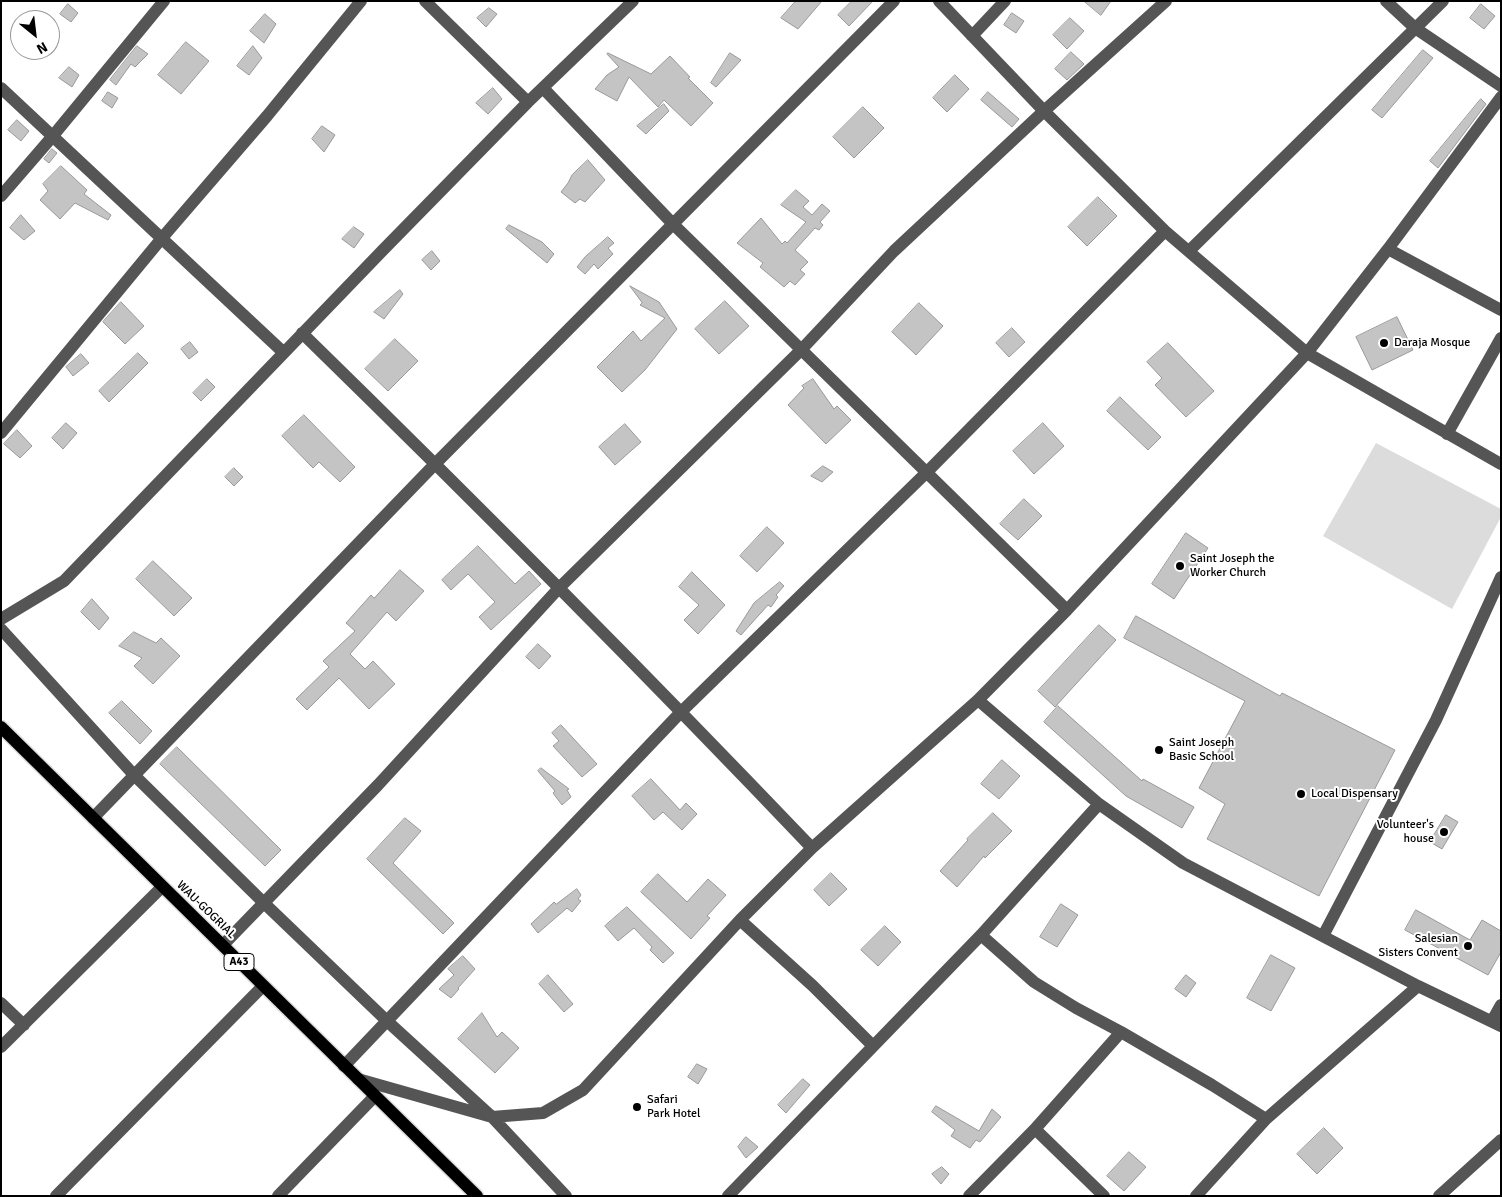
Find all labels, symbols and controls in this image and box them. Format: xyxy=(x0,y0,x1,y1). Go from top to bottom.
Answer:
north arrow xyxy=(10,10,60,60)
text: N xyxy=(34,38,50,57)
place label: Daraja Mosque xyxy=(1394,336,1470,350)
marker: Daraja Mosque xyxy=(1378,337,1390,349)
place label: Saint Joseph the Worker Church xyxy=(1190,552,1275,580)
marker: Saint Joseph the Worker Church xyxy=(1174,560,1186,572)
place label: Saint Joseph Basic School xyxy=(1169,736,1234,764)
marker: Saint Joseph Basic School xyxy=(1153,744,1165,756)
place label: Local Dispensary xyxy=(1311,787,1398,801)
marker: Local Dispensary xyxy=(1295,788,1307,800)
place label: Volunteer's house xyxy=(1377,818,1434,846)
marker: Volunteer's house xyxy=(1438,826,1450,838)
street label: WAU-GOGRIAL xyxy=(173,878,239,942)
place label: Salesian Sisters Convent xyxy=(1379,932,1458,960)
marker: Salesian Sisters Convent xyxy=(1462,940,1474,952)
road number: A43 xyxy=(224,954,254,970)
place label: Safari Park Hotel xyxy=(647,1093,701,1121)
marker: Safari Park Hotel xyxy=(631,1101,643,1113)

